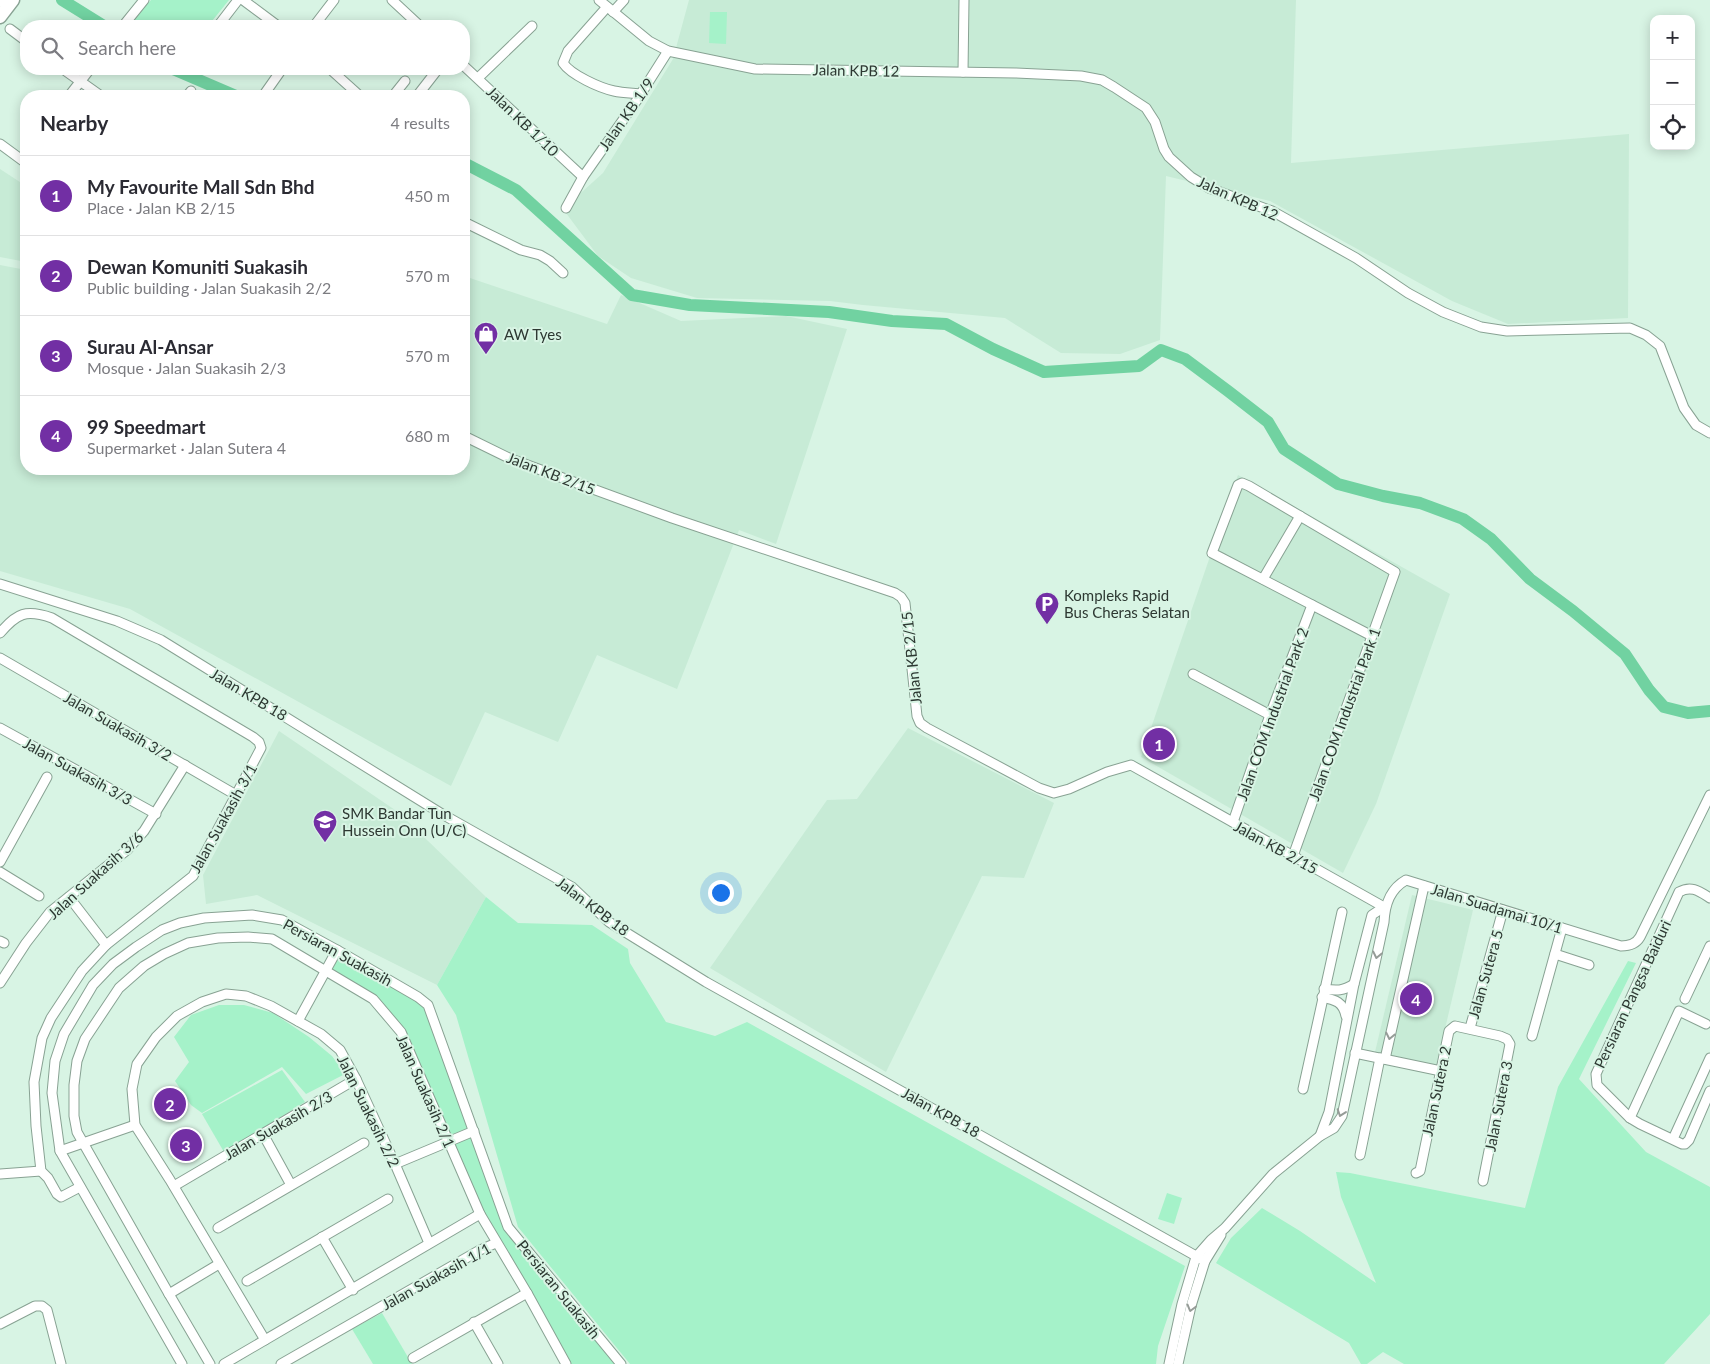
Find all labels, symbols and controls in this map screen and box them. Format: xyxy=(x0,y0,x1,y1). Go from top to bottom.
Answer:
map controls xyxy=(1650,15,1695,150)
button: + xyxy=(1650,15,1695,60)
search box xyxy=(20,20,470,75)
icon: search xyxy=(38,34,66,62)
text: Search here xyxy=(78,36,176,59)
street label: Jalan KPB 12 xyxy=(813,60,899,80)
button: − xyxy=(1650,60,1695,105)
street label: Jalan KB 1/9 xyxy=(594,74,658,154)
street label: Jalan KB 1/10 xyxy=(483,82,563,160)
button: locate xyxy=(1650,105,1695,150)
text: Nearby xyxy=(40,110,108,135)
text: 4 results xyxy=(390,113,450,132)
street label: Jalan KPB 12 xyxy=(1195,172,1281,224)
text: My Favourite Mall Sdn Bhd xyxy=(87,175,315,198)
text: 1 xyxy=(51,186,61,205)
text: 450 m xyxy=(405,186,450,205)
text: Place · Jalan KB 2/15 xyxy=(87,198,235,217)
text: Dewan Komuniti Suakasih xyxy=(87,255,308,278)
text: 2 xyxy=(51,266,61,285)
text: 570 m xyxy=(405,266,450,285)
text: Public building · Jalan Suakasih 2/2 xyxy=(87,278,331,297)
shop icon: AW Tyes xyxy=(473,321,499,355)
place label: AW Tyes xyxy=(504,325,562,343)
text: Surau Al-Ansar xyxy=(87,335,213,358)
text: 3 xyxy=(51,346,61,365)
text: 570 m xyxy=(405,346,450,365)
text: Mosque · Jalan Suakasih 2/3 xyxy=(87,358,286,377)
text: 99 Speedmart xyxy=(87,415,205,438)
text: 4 xyxy=(51,426,61,445)
text: 680 m xyxy=(405,426,450,445)
text: Supermarket · Jalan Sutera 4 xyxy=(87,438,286,457)
street label: Jalan KB 2/15 xyxy=(504,448,598,498)
place label: Kompleks Rapid Bus Cheras Selatan xyxy=(1064,586,1190,621)
parking icon: Kompleks Rapid Bus Cheras Selatan xyxy=(1034,591,1060,625)
street label: Jalan KB 2/15 xyxy=(897,611,925,705)
street label: Jalan COM Industrial Park 2 xyxy=(1232,625,1312,803)
street label: Jalan COM Industrial Park 1 xyxy=(1304,625,1384,803)
street label: Jalan KPB 18 xyxy=(207,664,291,724)
street label: Jalan Suakasih 3/2 xyxy=(61,688,175,764)
pin: 1 xyxy=(1143,725,1175,763)
street label: Jalan Suakasih 3/3 xyxy=(20,734,136,808)
street label: Jalan Suakasih 3/1 xyxy=(186,760,260,876)
place label: SMK Bandar Tun Hussein Onn (U/C) xyxy=(342,804,466,839)
school or university icon: SMK Bandar Tun Hussein Onn (U/C) xyxy=(312,809,338,843)
street label: Jalan KB 2/15 xyxy=(1231,817,1321,877)
street label: Jalan Suakasih 3/6 xyxy=(44,827,147,923)
street label: Jalan KPB 18 xyxy=(553,873,633,939)
street label: Jalan Suadamai 10/1 xyxy=(1429,879,1565,937)
your location xyxy=(708,880,734,906)
street label: Persiaran Suakasih xyxy=(280,915,396,989)
street label: Persiaran Pangsa Baiduri xyxy=(1590,917,1674,1071)
street label: Jalan Sutera 5 xyxy=(1464,927,1506,1021)
one-way arrow xyxy=(1372,950,1383,959)
pin: 4 xyxy=(1400,980,1432,1018)
one-way arrow xyxy=(1385,1031,1396,1040)
street label: Jalan Suakasih 2/1 xyxy=(393,1032,459,1150)
street label: Jalan Sutera 2 xyxy=(1418,1044,1454,1138)
street label: Jalan Suakasih 2/2 xyxy=(334,1052,404,1170)
street label: Jalan Sutera 3 xyxy=(1480,1059,1516,1153)
street label: Jalan KPB 18 xyxy=(899,1083,983,1141)
pin: 2 xyxy=(154,1085,186,1123)
street label: Jalan Suakasih 2/3 xyxy=(221,1087,335,1163)
one-way arrow xyxy=(1337,1108,1347,1117)
pin: 3 xyxy=(170,1126,202,1164)
street label: Persiaran Suakasih xyxy=(514,1236,604,1342)
street label: Jalan Suakasih 1/1 xyxy=(378,1239,494,1313)
one-way arrow xyxy=(1186,1303,1197,1312)

